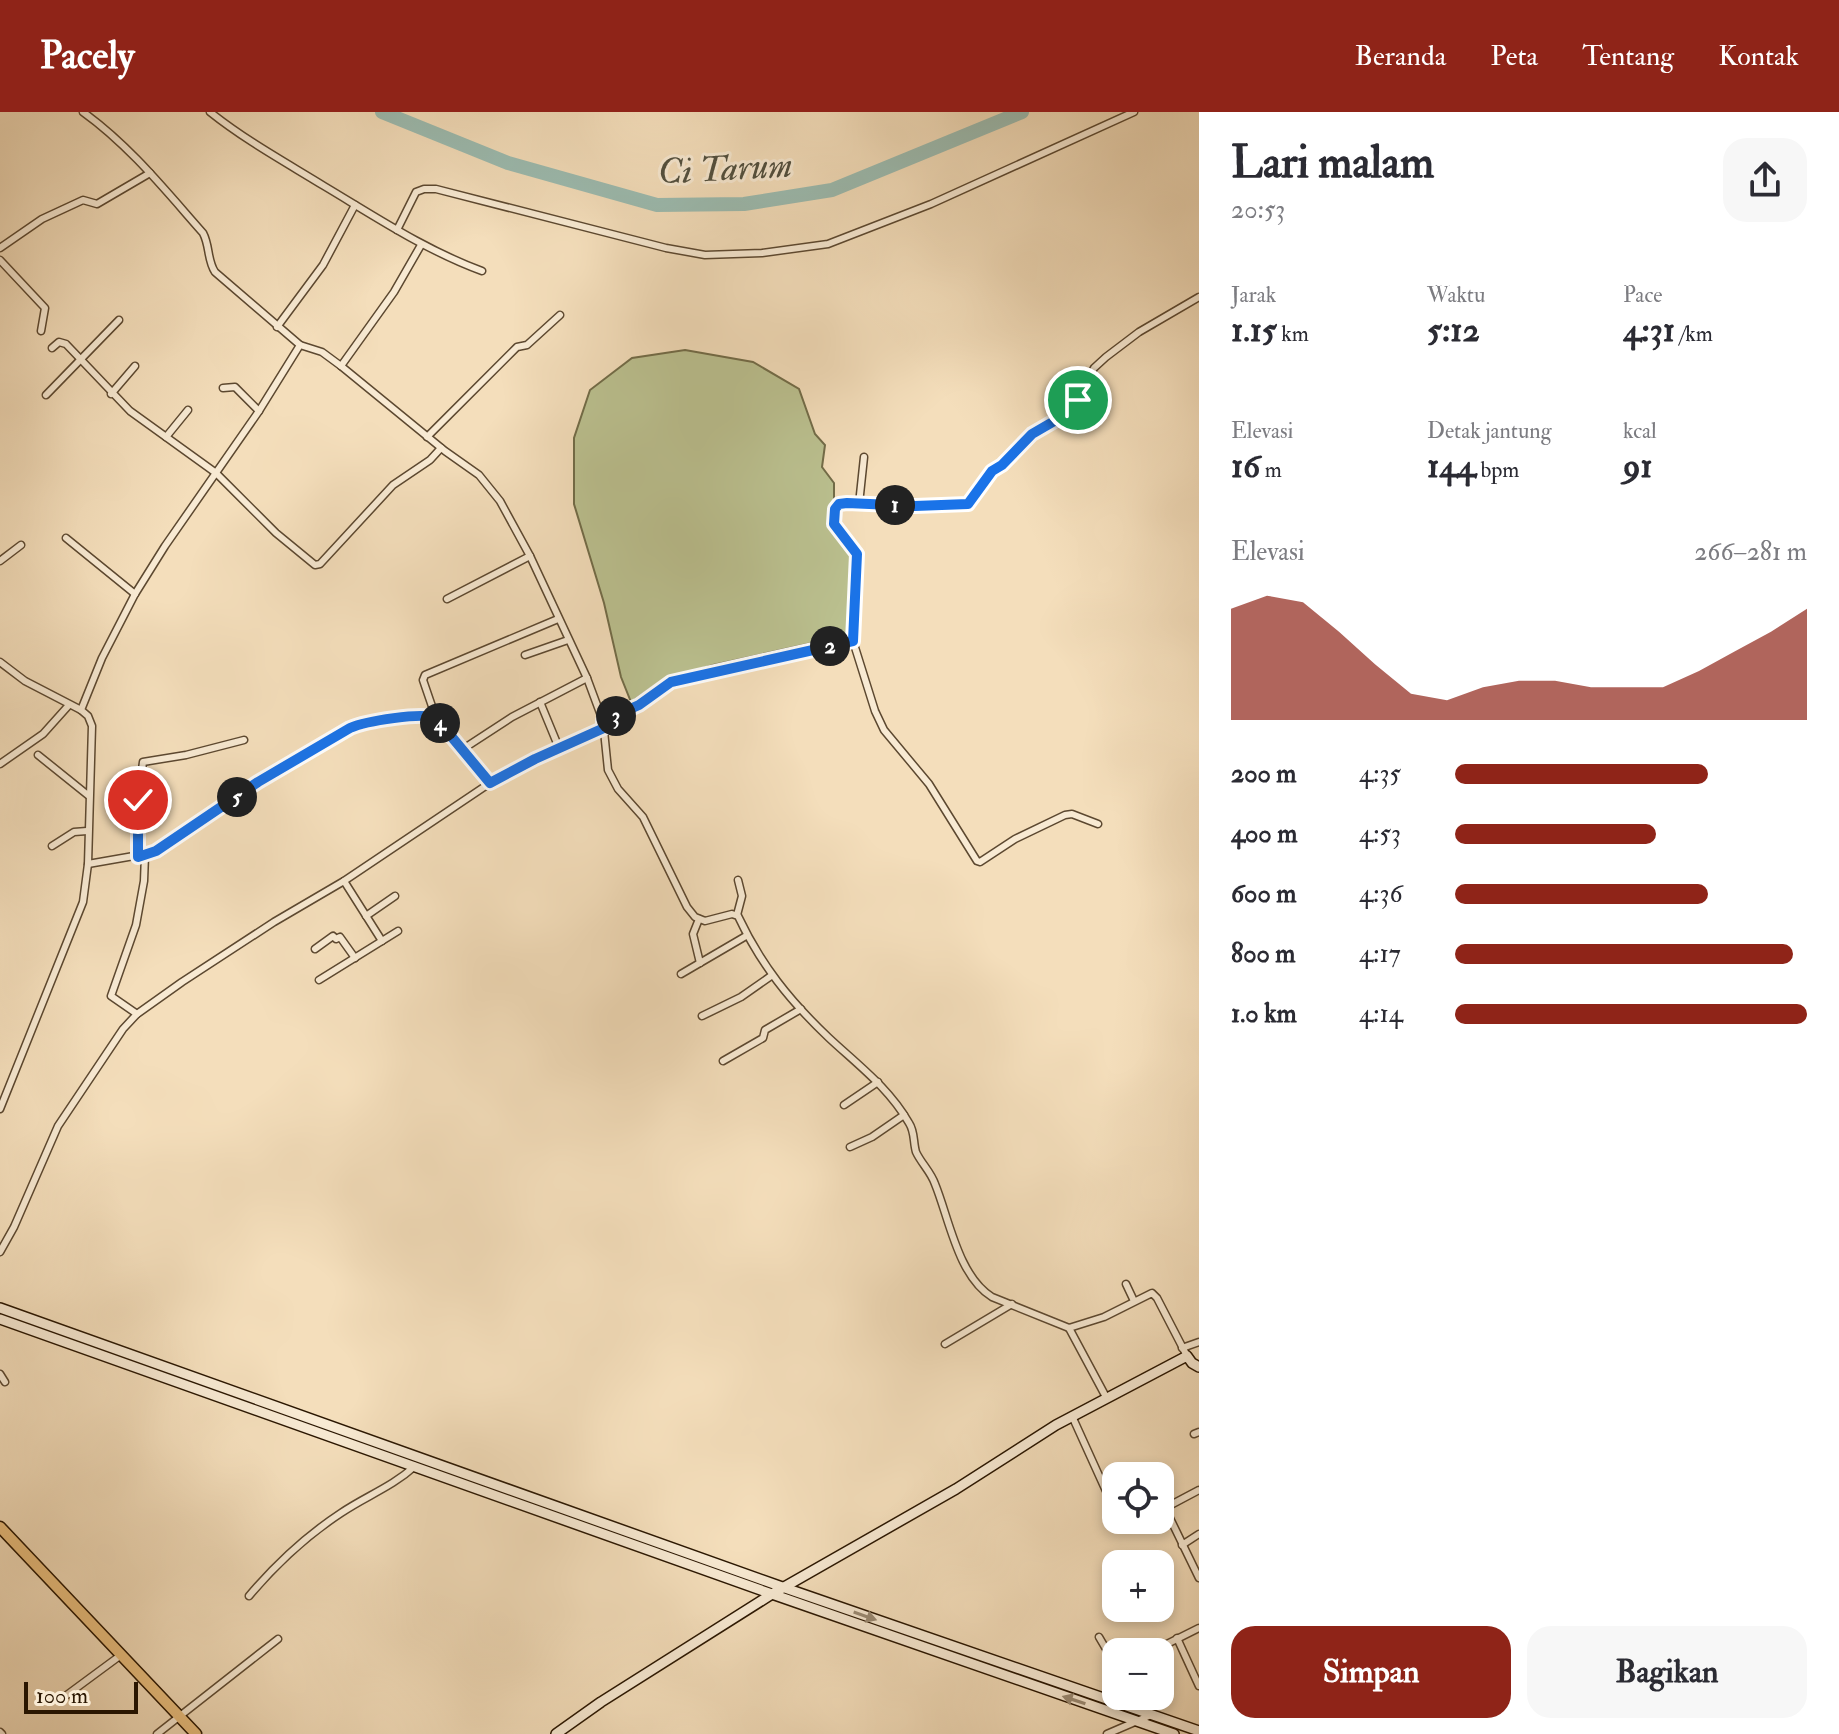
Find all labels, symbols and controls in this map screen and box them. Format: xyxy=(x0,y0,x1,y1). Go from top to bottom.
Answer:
text: Pacely xyxy=(40,32,134,80)
text: Beranda xyxy=(1355,39,1446,74)
text: Peta xyxy=(1490,39,1538,74)
text: Tentang xyxy=(1582,39,1674,74)
text: Kontak xyxy=(1718,39,1799,74)
text: Lari malam xyxy=(1231,136,1434,191)
button: share xyxy=(1723,138,1807,222)
water label: Ci Tarum xyxy=(657,143,793,194)
text: 20:53 xyxy=(1231,194,1285,226)
text: Jarak xyxy=(1231,281,1276,309)
text: Waktu xyxy=(1427,281,1485,309)
text: Pace xyxy=(1623,281,1662,309)
text: 1.15 xyxy=(1231,309,1277,352)
text: 5:12 xyxy=(1427,309,1480,352)
text: 4:31 xyxy=(1623,309,1675,352)
text: km xyxy=(1277,320,1309,348)
text: /km xyxy=(1675,320,1713,348)
pin xyxy=(1044,366,1112,434)
icon: arrive xyxy=(1056,378,1100,422)
text: Elevasi xyxy=(1231,417,1293,445)
text: Detak jantung xyxy=(1427,417,1552,445)
text: kcal xyxy=(1623,417,1657,445)
text: 16 xyxy=(1231,445,1260,488)
text: 144 xyxy=(1427,445,1476,488)
text: 91 xyxy=(1623,445,1652,488)
text: m xyxy=(1260,456,1282,484)
text: bpm xyxy=(1476,456,1519,484)
pin: 1 xyxy=(875,485,915,525)
text: 1 xyxy=(891,491,899,519)
text: Elevasi xyxy=(1231,536,1305,568)
text: 266–281 m xyxy=(1694,536,1807,568)
pin: 2 xyxy=(810,626,850,666)
text: 2 xyxy=(824,632,836,660)
pin: 3 xyxy=(596,696,636,736)
text: 3 xyxy=(612,702,620,730)
pin: 4 xyxy=(420,703,460,743)
text: 4 xyxy=(434,709,446,737)
text: 200 m xyxy=(1231,758,1296,790)
text: 4:35 xyxy=(1359,758,1401,790)
pin xyxy=(104,766,172,834)
pin: 5 xyxy=(217,777,257,817)
icon: check xyxy=(116,778,160,822)
text: 5 xyxy=(232,783,242,811)
text: 400 m xyxy=(1231,818,1297,850)
text: 4:53 xyxy=(1359,818,1401,850)
text: 600 m xyxy=(1231,878,1296,910)
text: 4:36 xyxy=(1359,878,1403,910)
text: 800 m xyxy=(1231,938,1296,970)
text: 4:17 xyxy=(1359,938,1401,970)
text: 1.0 km xyxy=(1231,998,1297,1030)
text: 4:14 xyxy=(1359,998,1403,1030)
map controls xyxy=(1102,1462,1174,1710)
button: locate xyxy=(1102,1462,1174,1534)
button: + xyxy=(1102,1550,1174,1622)
one-way arrow xyxy=(853,1610,877,1622)
button: Simpan xyxy=(1231,1626,1511,1718)
button: Bagikan xyxy=(1527,1626,1807,1718)
button: − xyxy=(1102,1638,1174,1710)
scale bar xyxy=(24,1678,138,1714)
text: 100 m xyxy=(36,1682,88,1710)
one-way arrow xyxy=(1062,1693,1086,1705)

